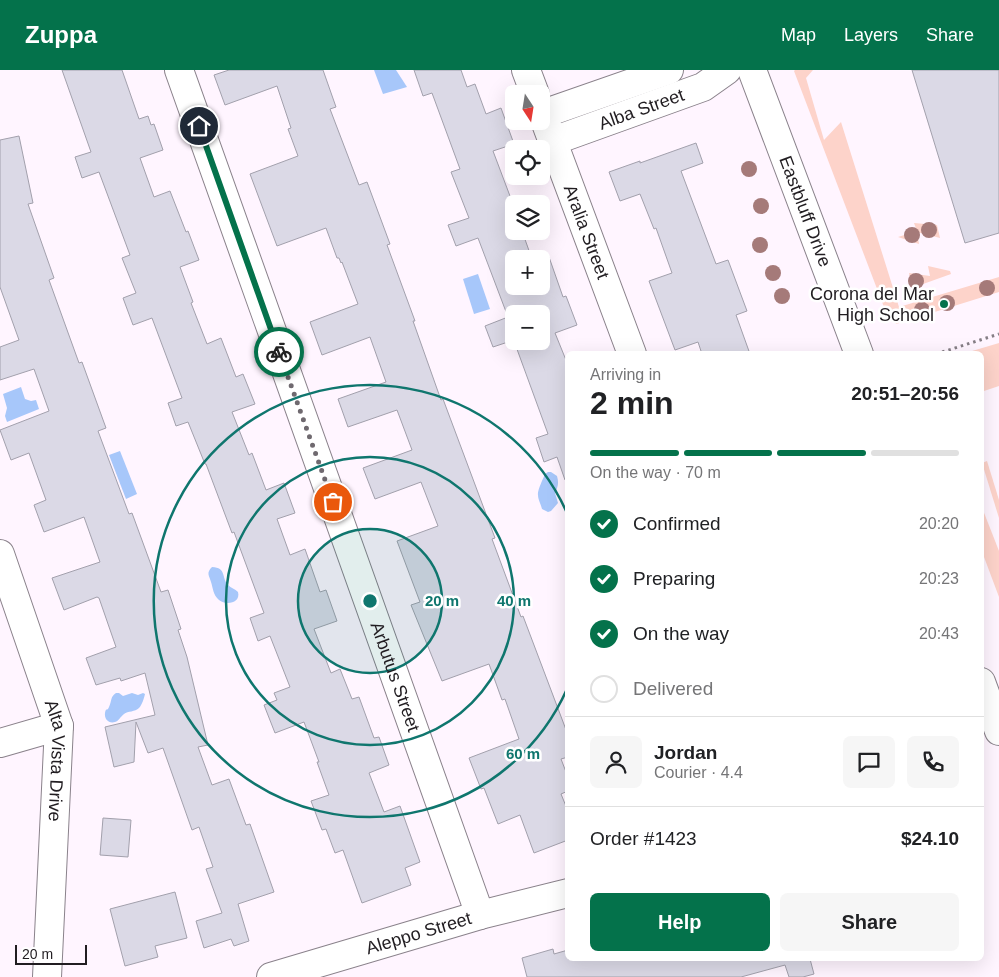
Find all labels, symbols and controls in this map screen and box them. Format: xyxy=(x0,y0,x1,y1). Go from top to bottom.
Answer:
text: Zuppa xyxy=(25,21,97,48)
text: Map xyxy=(781,25,816,45)
text: Layers xyxy=(844,25,898,45)
text: Share xyxy=(926,25,974,45)
north arrow xyxy=(505,85,550,130)
map controls xyxy=(505,85,550,350)
street label: Alba Street xyxy=(596,85,687,134)
pin xyxy=(178,105,220,147)
icon: home xyxy=(185,112,213,140)
button: locate xyxy=(505,140,550,185)
street label: Eastbluff Drive xyxy=(775,153,835,269)
street label: Aralia Street xyxy=(560,182,613,282)
button: layers xyxy=(505,195,550,240)
button: + xyxy=(505,250,550,295)
place label: Corona del Mar High School xyxy=(810,284,934,325)
marker: Corona del Mar High School xyxy=(938,298,950,310)
button: − xyxy=(505,305,550,350)
courier xyxy=(254,327,304,377)
icon: bike xyxy=(265,338,293,366)
text: Arriving in xyxy=(590,366,661,383)
text: 20:51–20:56 xyxy=(851,383,959,404)
text: 2 min xyxy=(590,385,674,421)
text: On the way · 70 m xyxy=(590,464,721,481)
pin xyxy=(312,481,354,523)
icon: bag xyxy=(319,488,347,516)
icon: check xyxy=(590,510,618,538)
text: Confirmed xyxy=(633,513,721,534)
text: 20:20 xyxy=(919,515,959,532)
icon: check xyxy=(590,565,618,593)
text: Preparing xyxy=(633,568,715,589)
text: 20:23 xyxy=(919,570,959,587)
centre of rings xyxy=(361,592,379,610)
text: 20 m xyxy=(425,592,459,609)
text: 40 m xyxy=(497,592,531,609)
street label: Arbutus Street xyxy=(366,619,424,734)
icon: check xyxy=(590,620,618,648)
text: On the way xyxy=(633,623,729,644)
text: 20:43 xyxy=(919,625,959,642)
text: Delivered xyxy=(633,678,713,699)
street label: Alta Vista Drive xyxy=(41,697,70,822)
button: person xyxy=(590,736,642,788)
button: chat xyxy=(843,736,895,788)
button: phone xyxy=(907,736,959,788)
text: Jordan xyxy=(654,742,717,763)
text: 60 m xyxy=(506,745,540,762)
text: Courier · 4.4 xyxy=(654,764,743,781)
text: Order #1423 xyxy=(590,828,697,849)
text: $24.10 xyxy=(901,828,959,849)
button: Help xyxy=(590,893,770,951)
button: Share xyxy=(780,893,959,951)
street label: Aleppo Street xyxy=(363,908,474,958)
scale bar xyxy=(15,942,88,965)
text: 20 m xyxy=(22,946,53,962)

